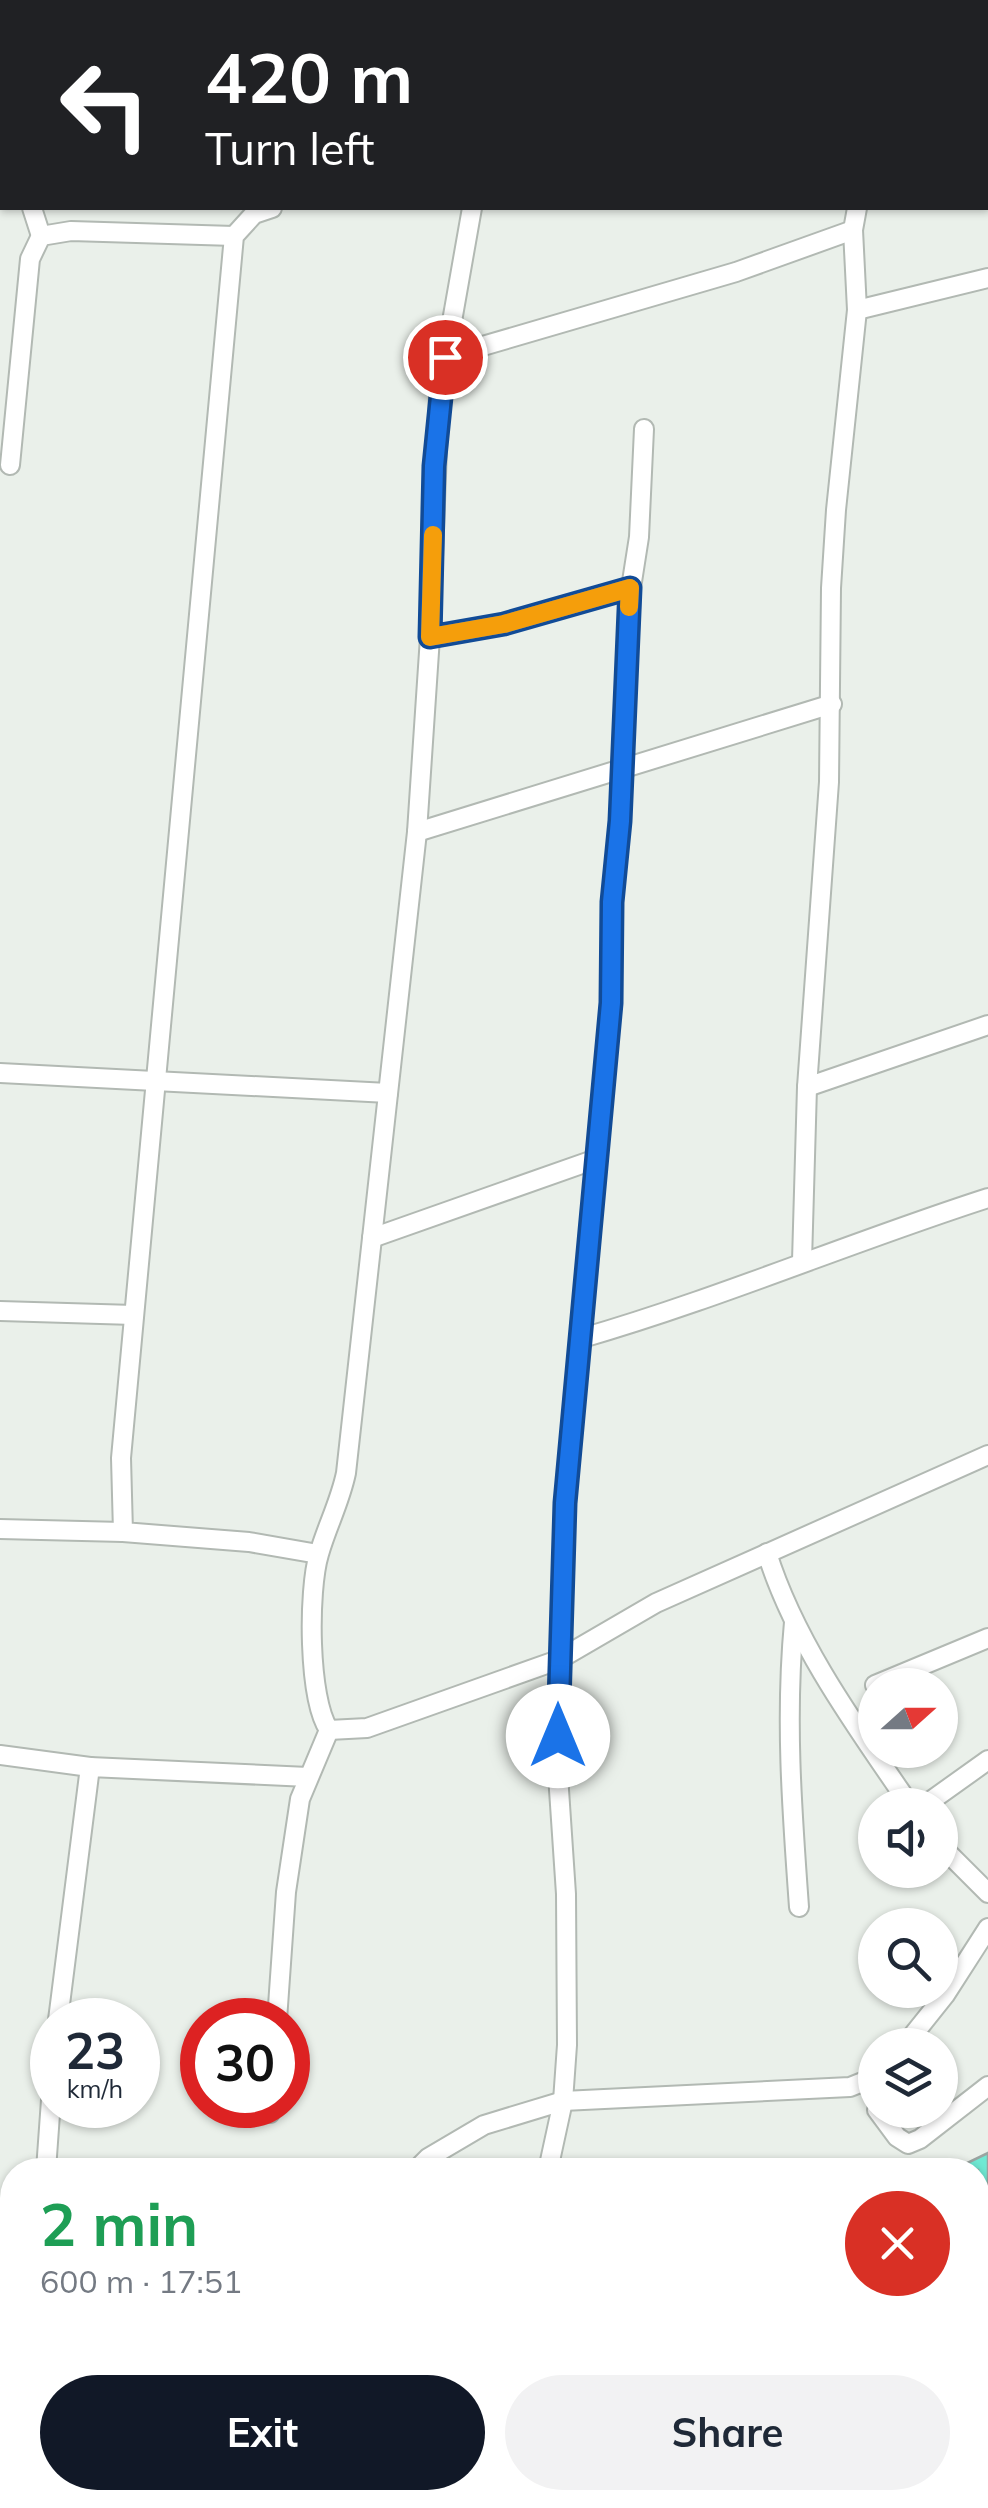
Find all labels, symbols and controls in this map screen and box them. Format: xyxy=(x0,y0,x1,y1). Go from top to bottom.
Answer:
text: 420 m xyxy=(205,33,413,121)
icon: left xyxy=(40,40,170,170)
text: Turn left xyxy=(205,120,374,176)
pin xyxy=(403,315,488,400)
icon: arrive xyxy=(418,330,473,385)
north arrow xyxy=(858,1668,958,1768)
map controls xyxy=(858,1668,958,2128)
position arrow xyxy=(506,1684,610,1788)
button: sound xyxy=(858,1788,958,1888)
button: search xyxy=(858,1908,958,2008)
speed limit sign: 30 xyxy=(180,1998,310,2128)
text: 23 xyxy=(65,2019,125,2082)
button: layers xyxy=(858,2028,958,2128)
text: km/h xyxy=(67,2073,123,2104)
text: 2 min xyxy=(40,2186,198,2261)
button: close xyxy=(845,2191,950,2296)
text: 600 m · 17:51 xyxy=(40,2261,242,2301)
button: Exit xyxy=(40,2375,485,2490)
button: Share xyxy=(505,2375,950,2490)

